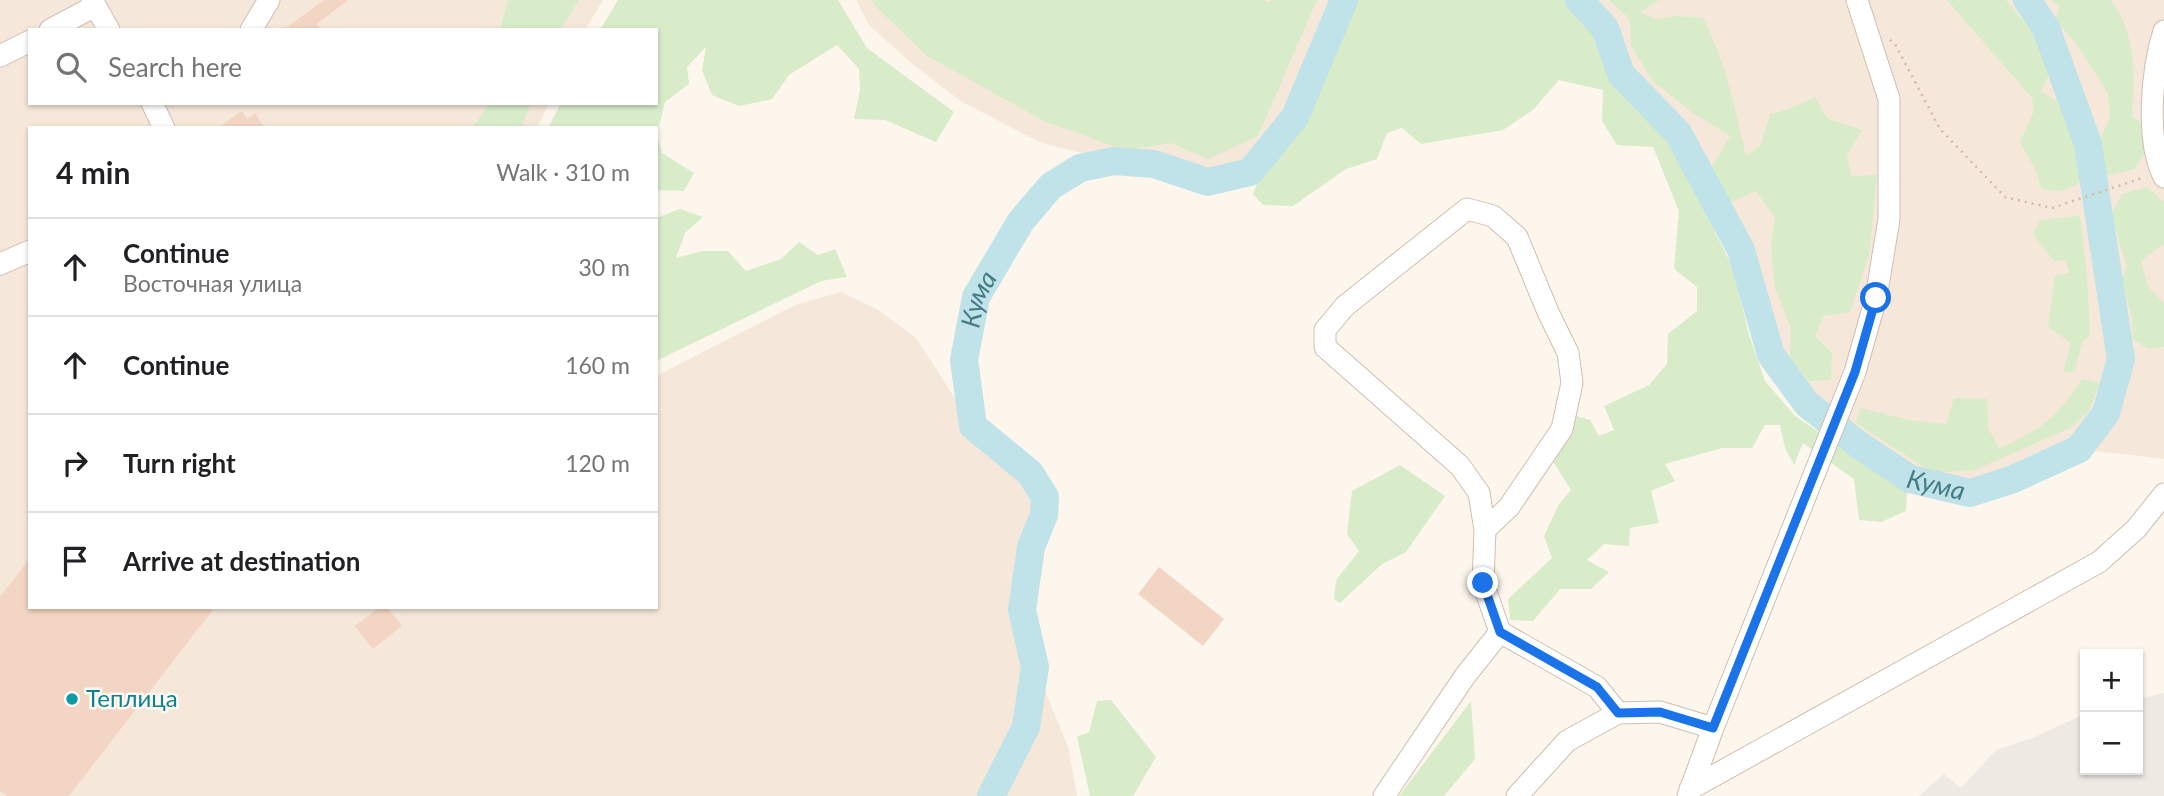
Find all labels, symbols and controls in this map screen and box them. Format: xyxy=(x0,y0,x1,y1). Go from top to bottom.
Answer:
search box xyxy=(28,28,658,105)
icon: search xyxy=(52,48,90,86)
text: Search here xyxy=(108,51,242,83)
text: 4 min xyxy=(56,154,130,190)
text: Walk · 310 m xyxy=(496,158,630,186)
text: Continue xyxy=(123,237,229,269)
icon: ahead xyxy=(56,248,94,286)
text: 30 m xyxy=(579,253,630,281)
water label: Кума xyxy=(954,265,1003,330)
text: Восточная улица xyxy=(123,269,302,297)
route start xyxy=(1860,282,1891,313)
icon: ahead xyxy=(56,346,94,384)
text: Continue xyxy=(123,349,229,381)
text: 160 m xyxy=(565,351,630,379)
icon: right xyxy=(56,444,94,482)
text: Turn right xyxy=(123,447,236,479)
text: 120 m xyxy=(565,449,630,477)
water label: Кума xyxy=(1904,462,1968,506)
icon: arrive xyxy=(56,542,94,580)
text: Arrive at destination xyxy=(123,545,360,577)
route end xyxy=(1467,567,1498,598)
map controls xyxy=(2080,649,2143,775)
button: + xyxy=(2080,649,2143,712)
place label: Теплица xyxy=(86,683,178,712)
marker: Теплица xyxy=(64,691,80,707)
button: − xyxy=(2080,712,2143,775)

